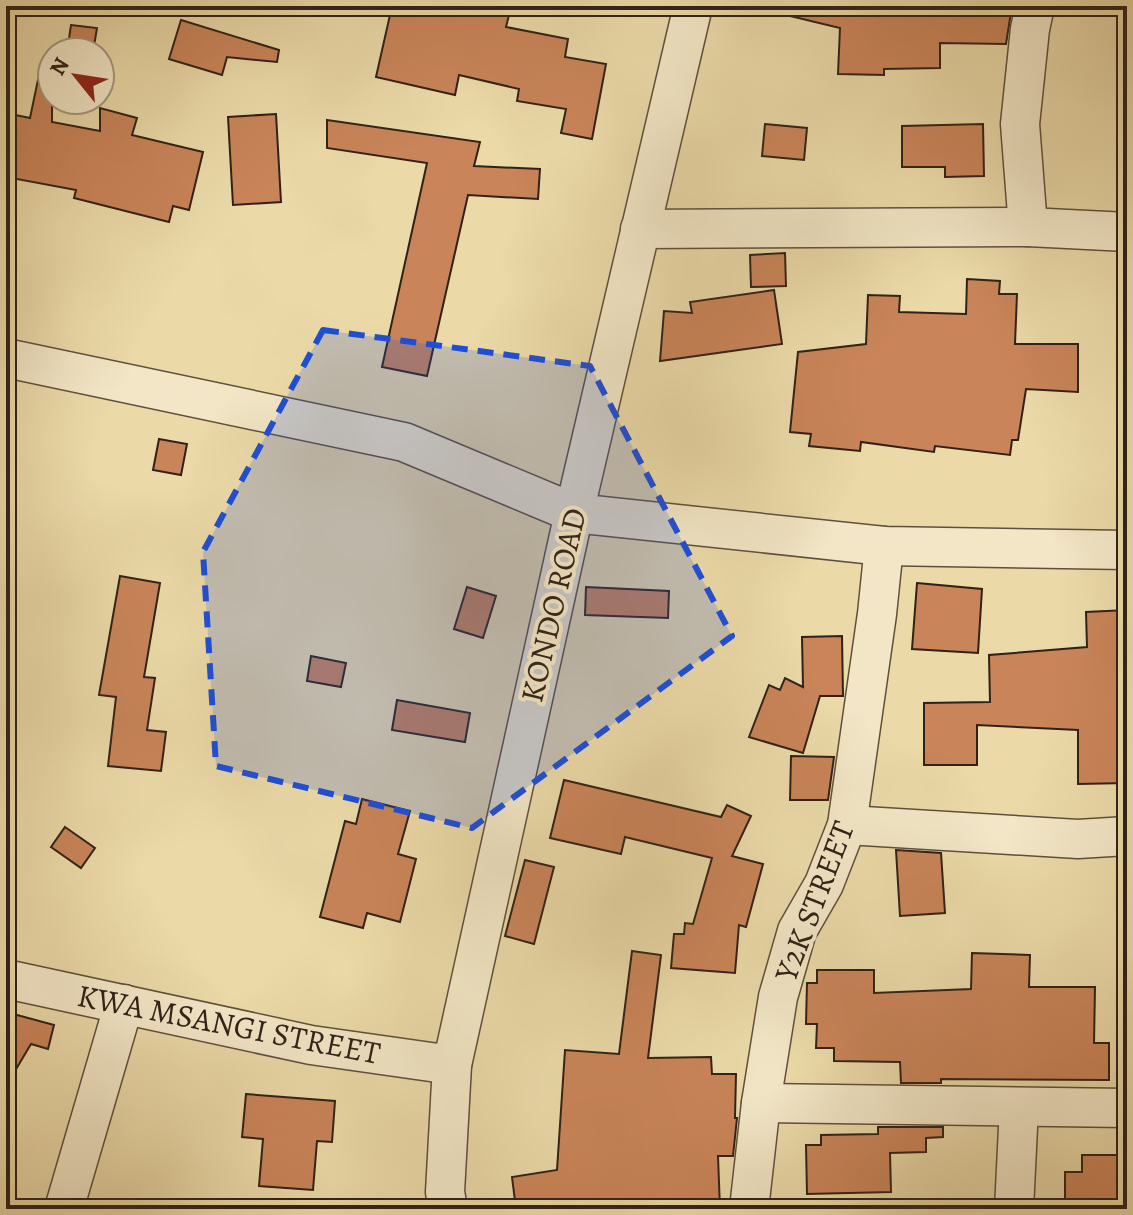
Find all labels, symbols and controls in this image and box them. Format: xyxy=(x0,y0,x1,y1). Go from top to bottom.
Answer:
north arrow xyxy=(36,36,116,116)
text: N xyxy=(43,52,77,81)
street label: KONDO ROAD xyxy=(509,504,597,706)
street label: Y2K STREET xyxy=(763,814,865,988)
street label: KWA MSANGI STREET xyxy=(74,973,385,1075)

